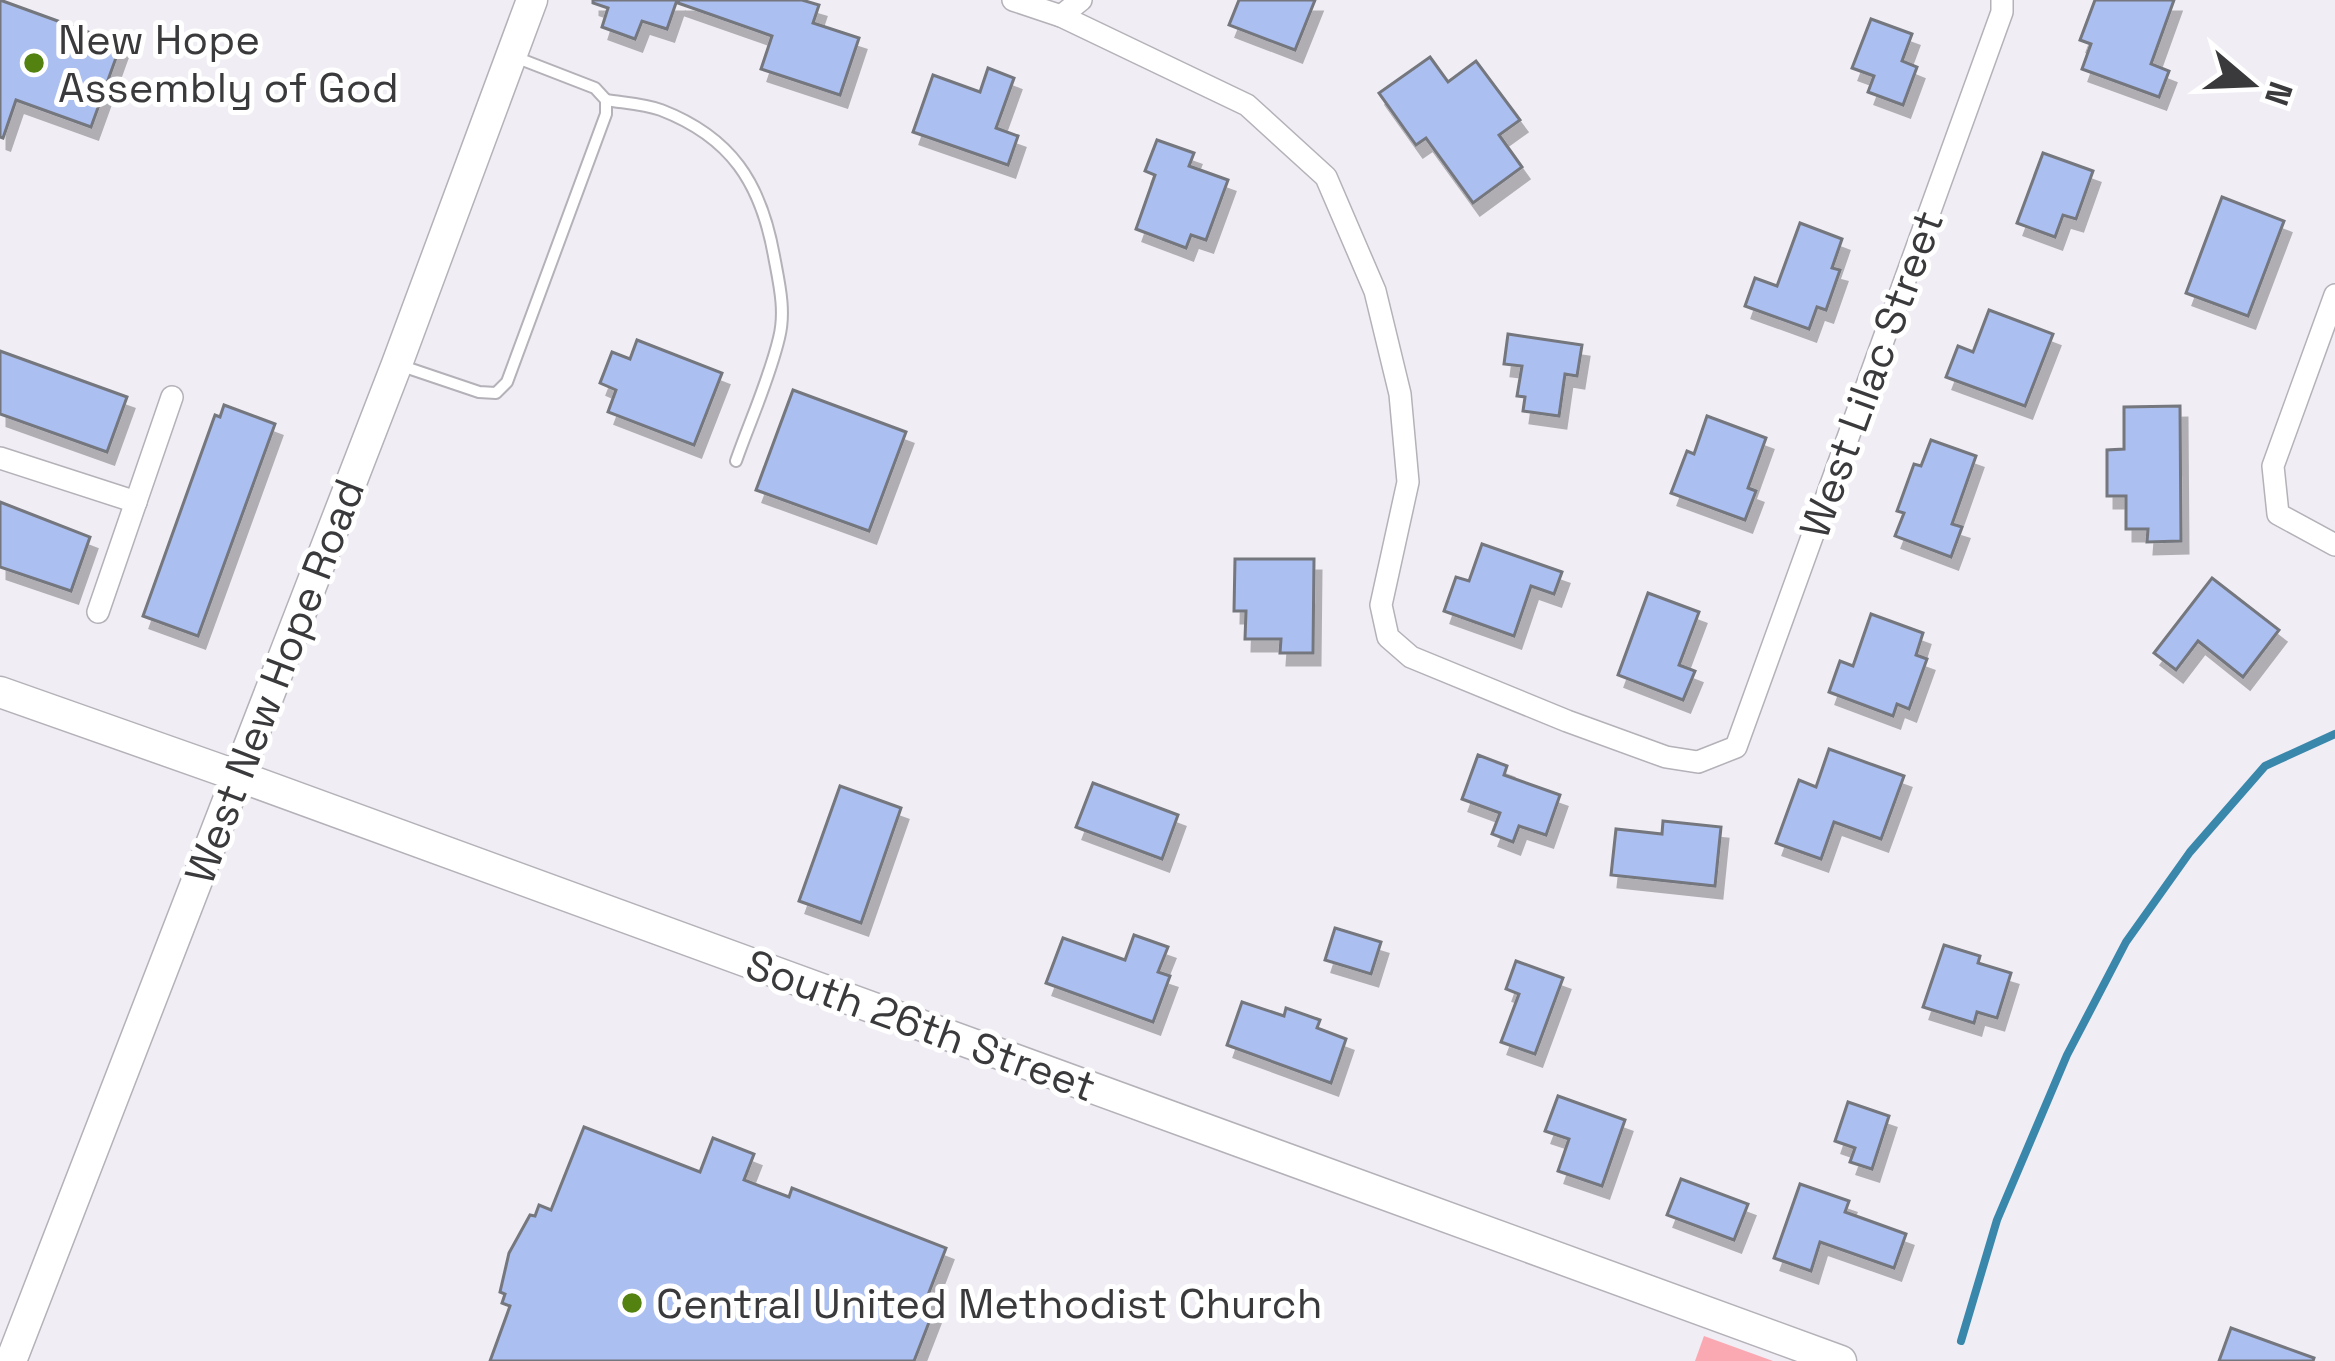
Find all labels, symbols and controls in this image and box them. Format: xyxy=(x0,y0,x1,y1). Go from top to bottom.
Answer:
place label: New Hope Assembly of God xyxy=(58,13,399,114)
north arrow xyxy=(2191,24,2311,144)
marker: New Hope Assembly of God xyxy=(21,50,47,76)
text: N xyxy=(2255,76,2302,111)
street label: West Lilac Street xyxy=(1788,203,1955,545)
street label: West New Hope Road xyxy=(173,471,376,891)
street label: South 26th Street xyxy=(739,938,1103,1113)
place label: Central United Methodist Church xyxy=(656,1277,1322,1330)
marker: Central United Methodist Church xyxy=(619,1290,645,1316)

